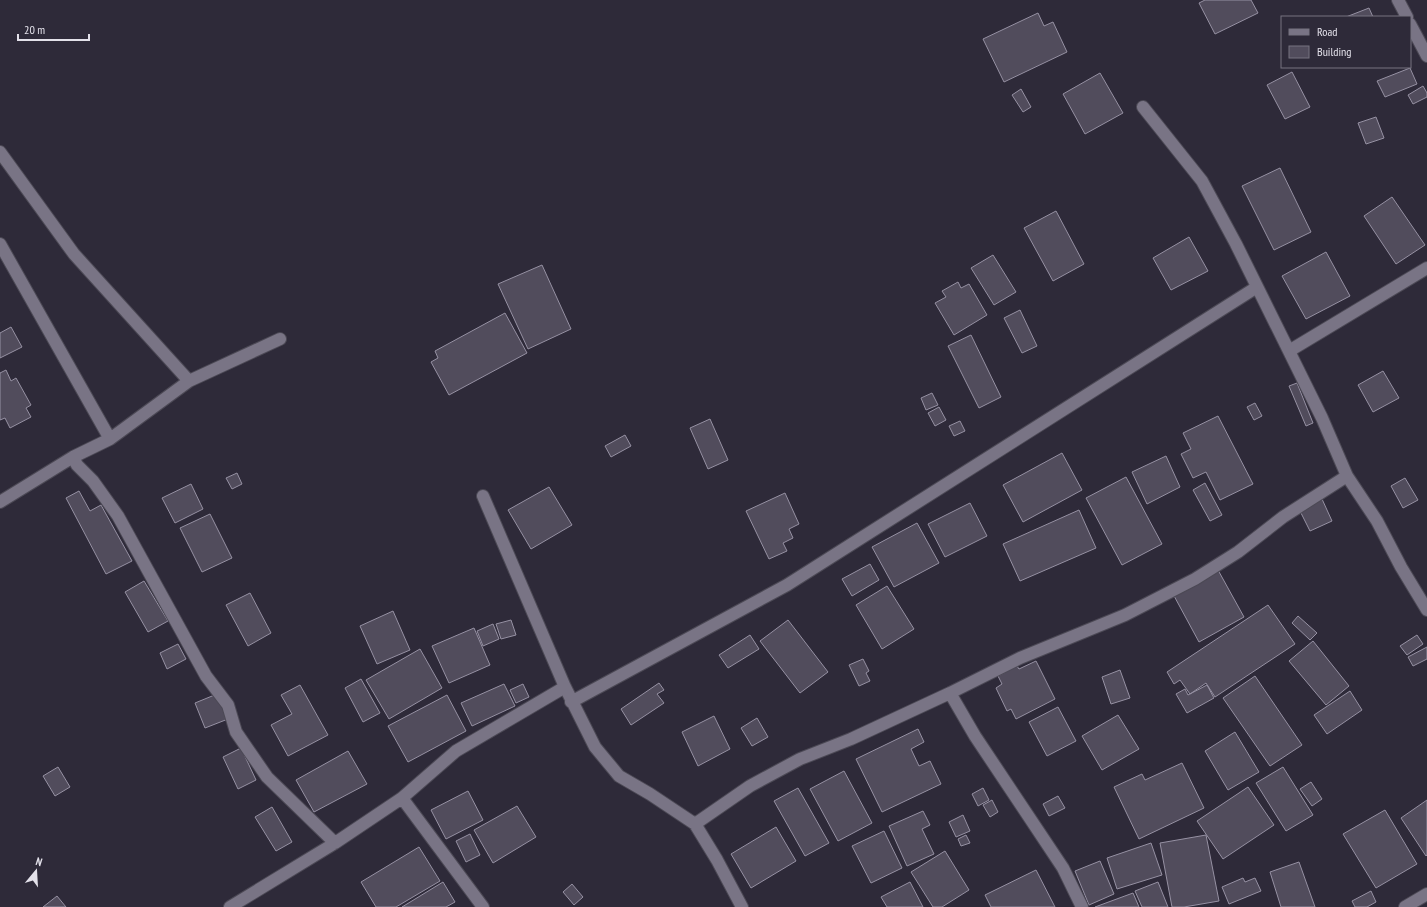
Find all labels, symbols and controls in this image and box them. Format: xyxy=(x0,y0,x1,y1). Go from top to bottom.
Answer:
scale bar xyxy=(18,16,89,42)
legend xyxy=(1281,16,1411,68)
text: 20 m xyxy=(24,22,45,37)
text: Road xyxy=(1317,24,1337,39)
text: Building xyxy=(1317,44,1352,59)
north arrow xyxy=(16,851,56,891)
text: N xyxy=(34,854,44,869)

